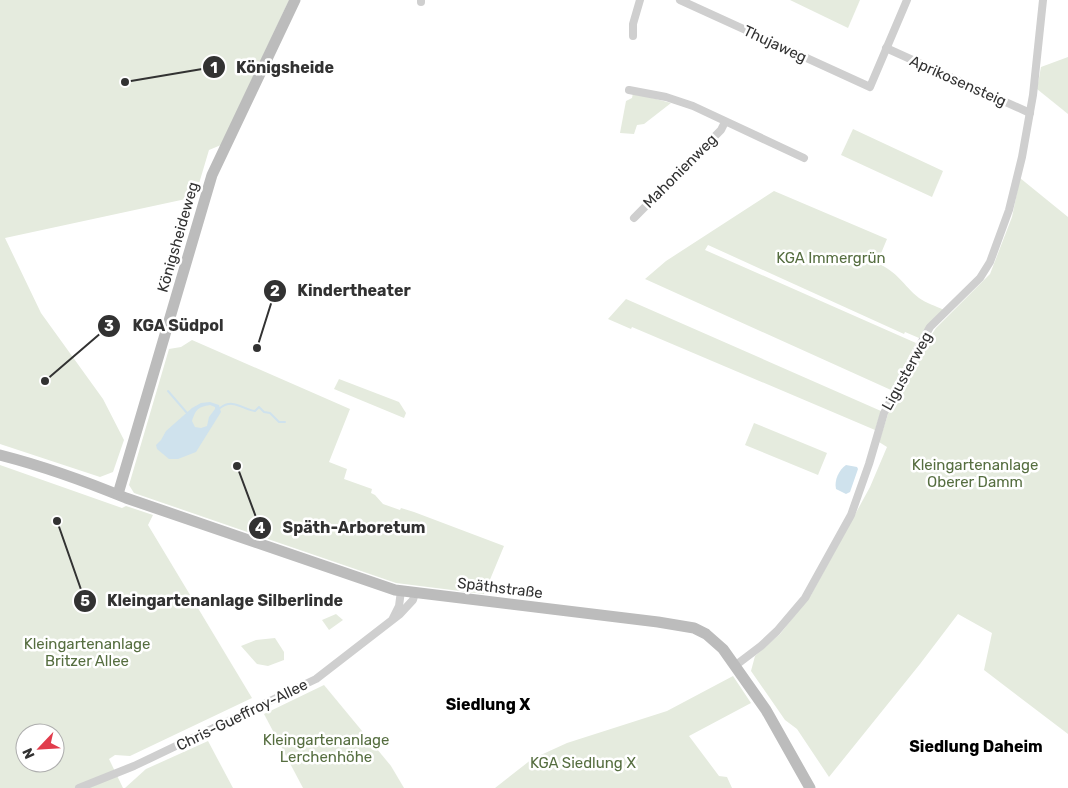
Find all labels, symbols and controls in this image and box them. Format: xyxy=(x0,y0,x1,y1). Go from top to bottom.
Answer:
street label: Thujaweg xyxy=(740,22,810,66)
callout: Königsheide xyxy=(201,52,344,83)
street label: Aprikosensteig xyxy=(907,52,1009,110)
text: Königsheide xyxy=(236,58,334,77)
text: 1 xyxy=(210,59,218,77)
street label: Mahonienweg xyxy=(639,130,721,212)
street label: Königsheideweg xyxy=(154,180,202,294)
park label: KGA Immergrün xyxy=(776,249,886,267)
callout: Kindertheater xyxy=(262,275,421,306)
text: Kindertheater xyxy=(297,281,411,300)
text: 2 xyxy=(270,282,280,300)
callout: KGA Südpol xyxy=(97,310,234,341)
text: KGA Südpol xyxy=(132,316,224,335)
text: 3 xyxy=(104,317,114,335)
street label: Ligusterweg xyxy=(878,329,936,413)
park label: Kleingartenanlage Oberer Damm xyxy=(912,456,1038,491)
callout: Späth-Arboretum xyxy=(247,512,435,543)
text: Späth-Arboretum xyxy=(283,518,425,537)
text: 4 xyxy=(255,519,265,537)
street label: Späthstraße xyxy=(456,574,544,602)
callout: Kleingartenanlage Silberlinde xyxy=(72,585,353,616)
text: Kleingartenanlage Silberlinde xyxy=(107,591,343,610)
text: 5 xyxy=(80,592,90,610)
park label: Kleingartenanlage Britzer Allee xyxy=(24,635,150,670)
street label: Chris-Gueffroy-Allee xyxy=(173,675,311,755)
district label: Siedlung X xyxy=(446,695,530,714)
north arrow xyxy=(15,723,65,773)
park label: Kleingartenanlage Lerchenhöhe xyxy=(263,731,389,766)
district label: Siedlung Daheim xyxy=(909,737,1043,756)
text: N xyxy=(19,745,39,761)
park label: KGA Siedlung X xyxy=(530,754,636,772)

